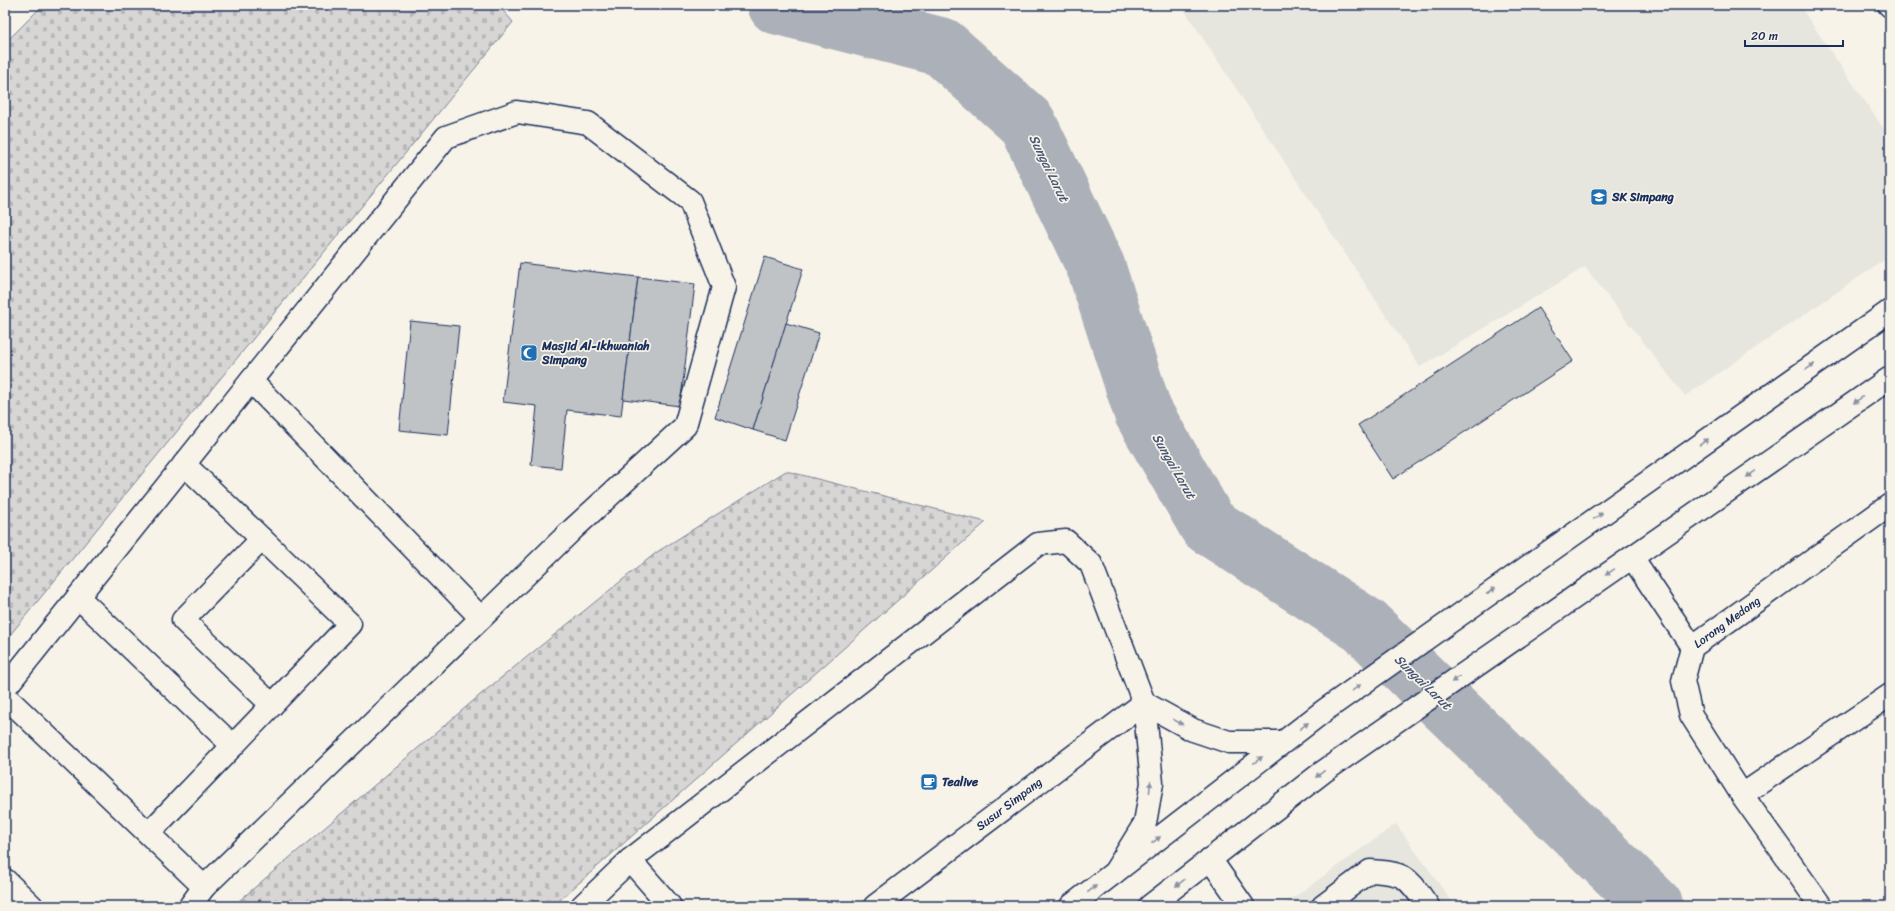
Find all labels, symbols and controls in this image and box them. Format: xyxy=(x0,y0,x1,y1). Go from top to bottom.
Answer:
scale bar xyxy=(1745,22,1843,48)
text: 20 m xyxy=(1751,25,1778,47)
water label: Sungai Larut xyxy=(1023,130,1076,207)
place label: SK Simpang xyxy=(1611,186,1675,208)
school or university icon: SK Simpang xyxy=(1589,187,1609,207)
place label: Masjid Al-Ikhwaniah Simpang xyxy=(541,335,650,371)
mosque icon: Masjid Al-Ikhwaniah Simpang xyxy=(519,343,539,363)
one-way arrow xyxy=(1805,363,1816,371)
one-way arrow xyxy=(1853,396,1863,404)
water label: Sungai Larut xyxy=(1146,429,1203,504)
one-way arrow xyxy=(1699,438,1709,446)
one-way arrow xyxy=(1746,470,1756,478)
one-way arrow xyxy=(1592,512,1603,521)
one-way arrow xyxy=(1605,568,1615,576)
one-way arrow xyxy=(1486,587,1497,595)
street label: Lorong Medang xyxy=(1689,590,1765,654)
water label: Sungai Larut xyxy=(1389,648,1458,716)
one-way arrow xyxy=(1450,676,1461,683)
one-way arrow xyxy=(1351,684,1362,692)
one-way arrow xyxy=(1172,719,1184,726)
one-way arrow xyxy=(1299,722,1309,730)
one-way arrow xyxy=(1253,756,1264,765)
one-way arrow xyxy=(1314,770,1325,779)
place label: Tealive xyxy=(942,771,979,793)
street label: Susur Simpang xyxy=(971,771,1047,837)
cafe icon: Tealive xyxy=(919,772,939,792)
one-way arrow xyxy=(1147,781,1154,793)
one-way arrow xyxy=(1150,836,1161,844)
one-way arrow xyxy=(1175,878,1186,887)
one-way arrow xyxy=(1087,885,1098,894)

